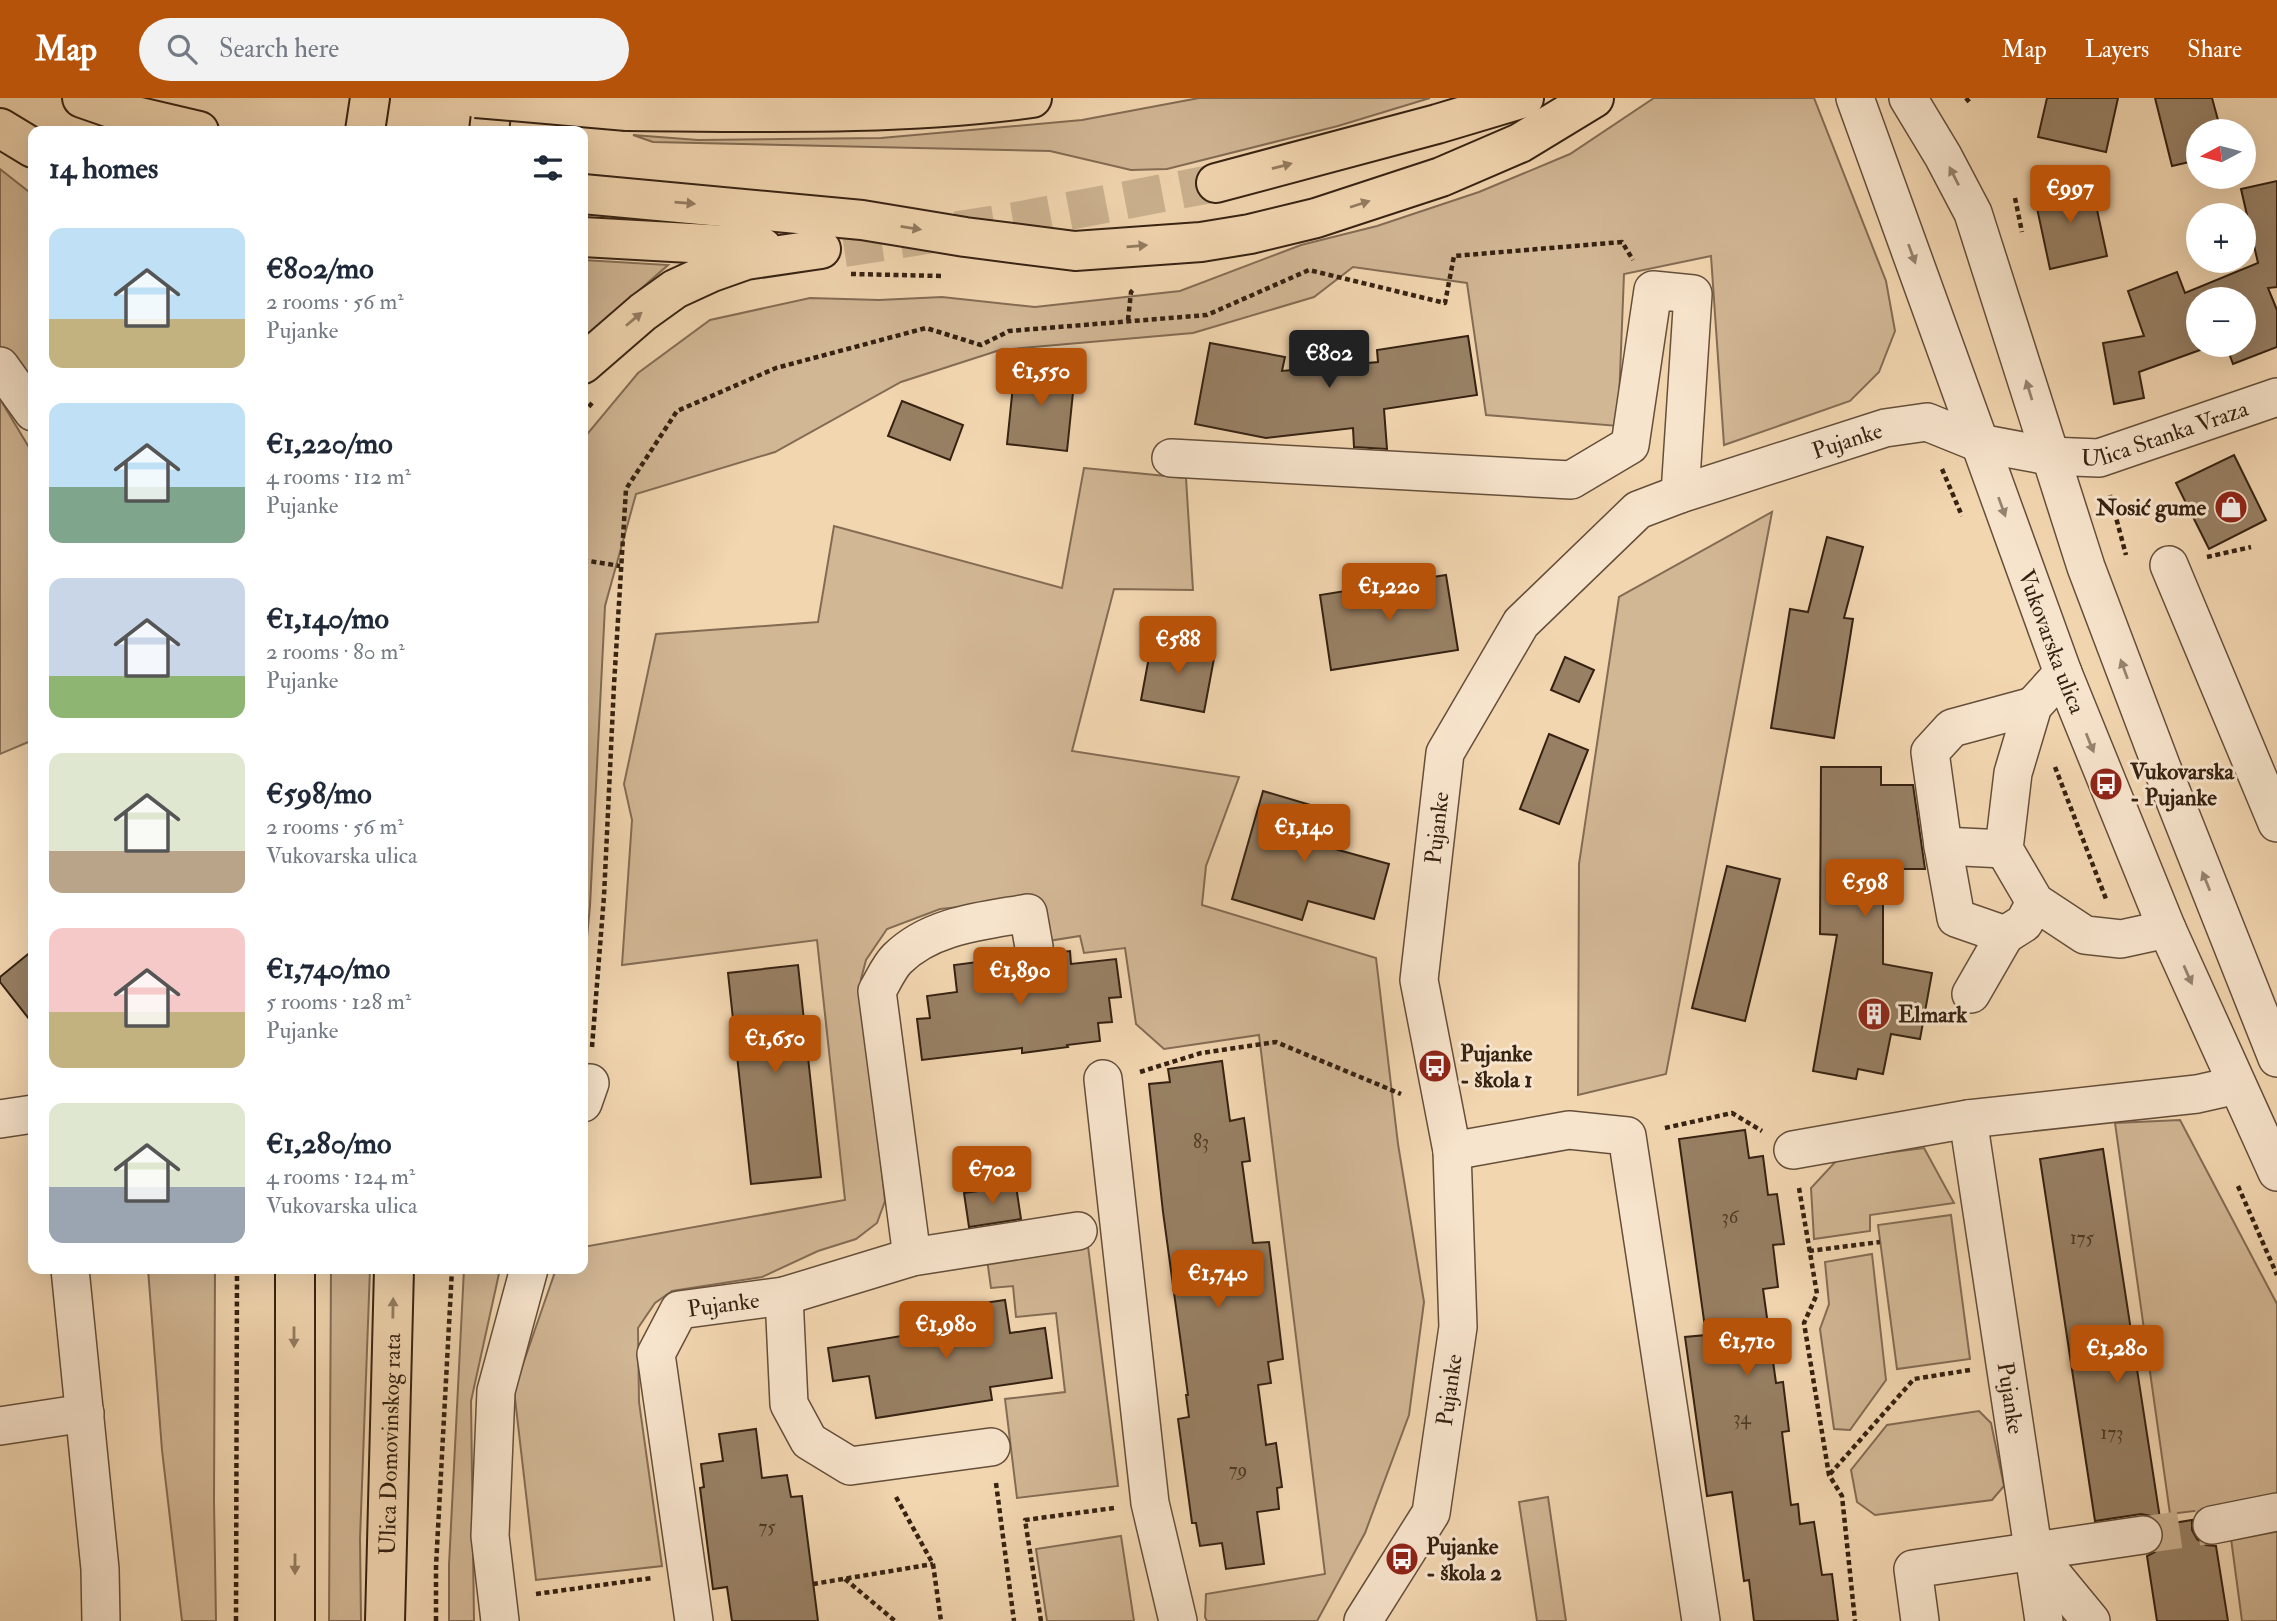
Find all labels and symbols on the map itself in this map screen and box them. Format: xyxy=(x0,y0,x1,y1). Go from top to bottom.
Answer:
north arrow xyxy=(2186,119,2256,189)
one-way arrow xyxy=(1271,160,1293,171)
one-way arrow xyxy=(1948,166,1959,186)
pin: €997 xyxy=(2029,166,2111,225)
one-way arrow xyxy=(675,198,697,209)
one-way arrow xyxy=(1349,198,1370,209)
one-way arrow xyxy=(901,223,923,234)
one-way arrow xyxy=(1126,240,1148,251)
one-way arrow xyxy=(1907,243,1918,264)
one-way arrow xyxy=(625,312,642,327)
pin: €802 xyxy=(1288,330,1370,390)
pin: €1,550 xyxy=(984,348,1098,408)
one-way arrow xyxy=(2023,380,2033,401)
street label: Ulica Stanka Vraza xyxy=(2081,394,2253,473)
street label: Pujanke xyxy=(1808,416,1886,466)
shop icon: Nosić gume xyxy=(2212,488,2250,526)
place label: Nosić gume xyxy=(2095,493,2206,523)
one-way arrow xyxy=(1997,496,2008,517)
pin: €1,220 xyxy=(1332,564,1446,623)
street label: Vukovarska ulica xyxy=(2012,565,2092,718)
pin: €588 xyxy=(1137,616,1219,676)
one-way arrow xyxy=(2119,658,2130,679)
one-way arrow xyxy=(2085,733,2096,754)
place label: Vukovarska - Pujanke xyxy=(2129,757,2236,812)
bus stop icon: Vukovarska - Pujanke xyxy=(2087,765,2125,803)
street label: Pujanke xyxy=(1418,790,1455,865)
pin: €1,140 xyxy=(1247,804,1361,864)
pin: €598 xyxy=(1824,860,1906,919)
one-way arrow xyxy=(2201,870,2212,891)
pin: €1,890 xyxy=(963,948,1077,1007)
one-way arrow xyxy=(2183,965,2194,986)
building icon: Elmark xyxy=(1855,995,1893,1033)
place label: Elmark xyxy=(1898,1000,1968,1029)
pin: €1,650 xyxy=(718,1016,832,1075)
place label: Pujanke - škola 1 xyxy=(1460,1039,1533,1094)
bus stop icon: Pujanke - škola 1 xyxy=(1416,1047,1454,1085)
house number: 83 xyxy=(1193,1130,1209,1154)
pin: €702 xyxy=(951,1146,1033,1206)
house number: 36 xyxy=(1722,1205,1740,1229)
house number: 175 xyxy=(2070,1226,2095,1250)
pin: €1,740 xyxy=(1161,1250,1275,1310)
street label: Pujanke xyxy=(686,1285,761,1324)
one-way arrow xyxy=(388,1297,399,1319)
pin: €1,980 xyxy=(889,1302,1003,1361)
pin: €1,710 xyxy=(1690,1318,1804,1378)
one-way arrow xyxy=(288,1326,300,1348)
pin: €1,280 xyxy=(2060,1326,2174,1385)
street label: Ulica Domovinskog rata xyxy=(373,1332,407,1555)
street label: Pujanke xyxy=(1430,1352,1469,1428)
street label: Pujanke xyxy=(1991,1360,2031,1436)
house number: 34 xyxy=(1733,1406,1751,1430)
house number: 173 xyxy=(2101,1421,2123,1445)
house number: 79 xyxy=(1229,1458,1247,1482)
house number: 75 xyxy=(758,1515,776,1539)
place label: Pujanke - škola 2 xyxy=(1426,1532,1502,1587)
bus stop icon: Pujanke - škola 2 xyxy=(1383,1540,1421,1578)
one-way arrow xyxy=(289,1554,301,1576)

